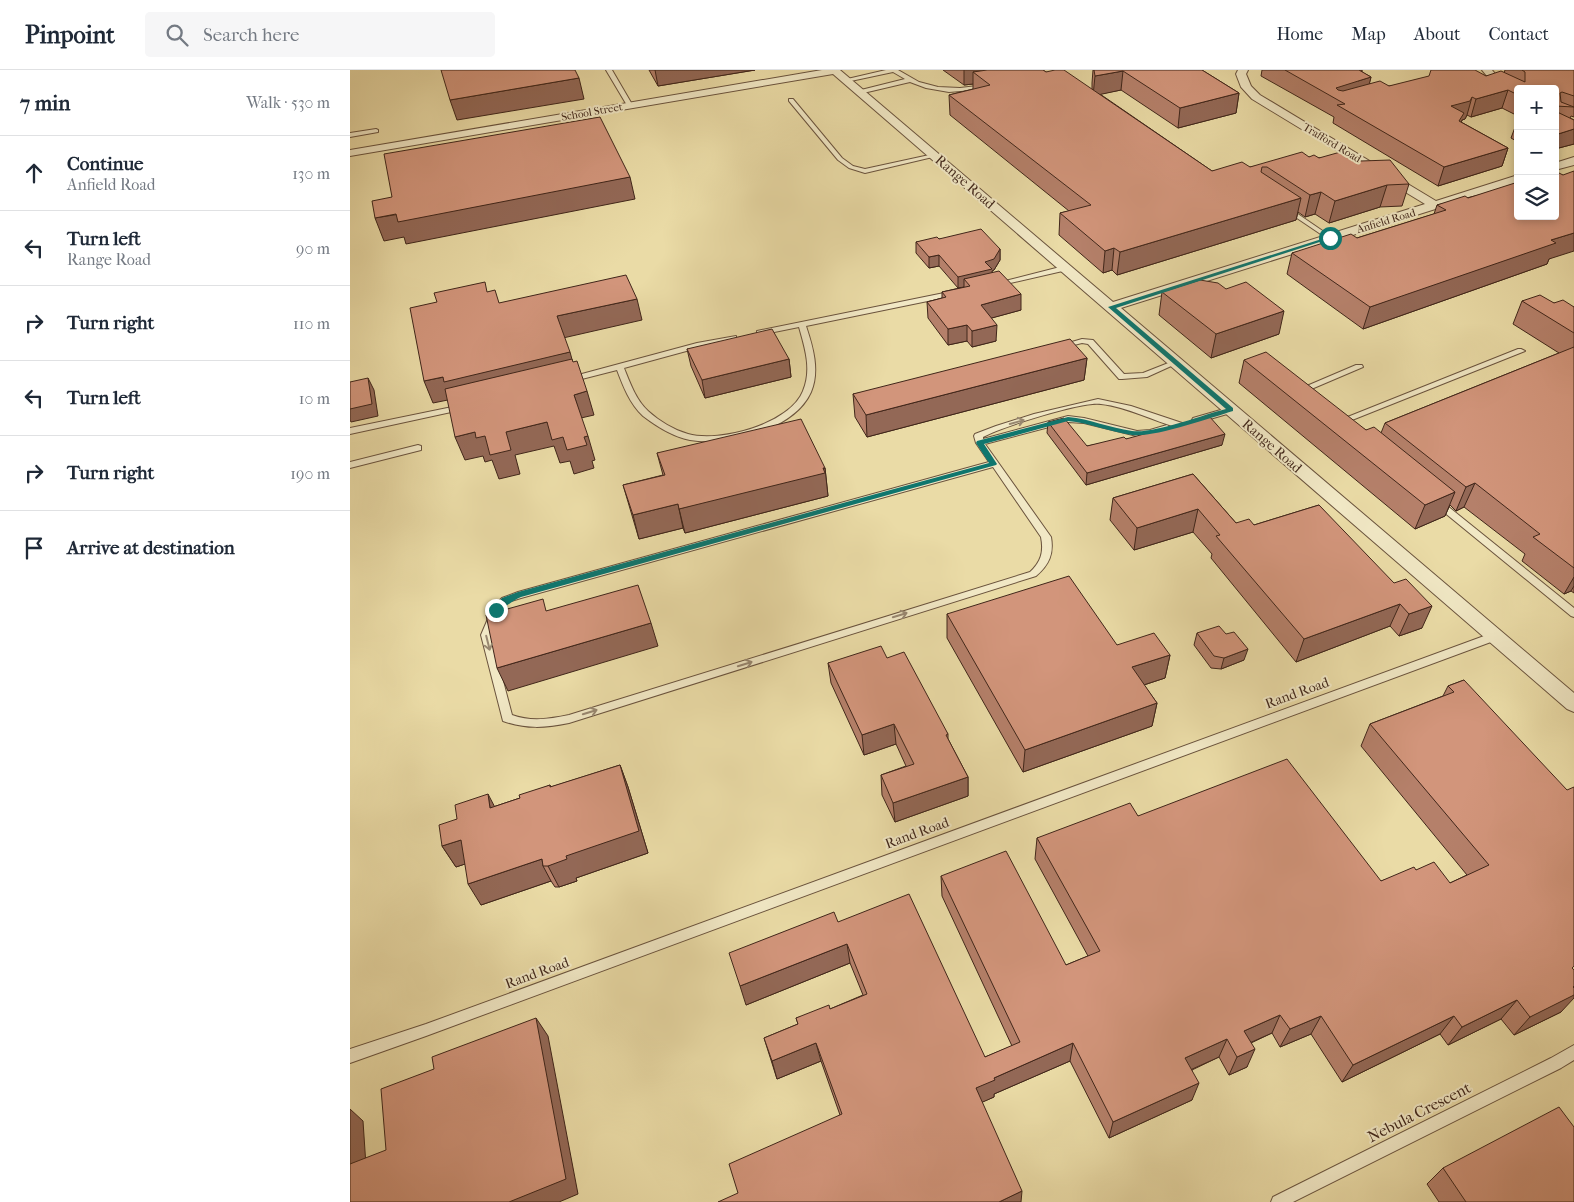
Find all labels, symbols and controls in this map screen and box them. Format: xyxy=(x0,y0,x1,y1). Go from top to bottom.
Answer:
search box xyxy=(145,12,495,57)
text: Pinpoint xyxy=(25,21,115,49)
icon: search xyxy=(163,21,191,49)
text: Search here xyxy=(203,24,299,46)
text: Home xyxy=(1276,24,1323,45)
text: Map xyxy=(1351,24,1386,45)
text: About xyxy=(1414,24,1460,45)
text: Contact xyxy=(1488,24,1549,45)
map controls xyxy=(1514,85,1559,220)
button: + xyxy=(1514,85,1559,130)
text: 7 min xyxy=(20,91,71,115)
text: Walk · 530 m xyxy=(246,93,330,112)
street label: School Street xyxy=(560,100,624,124)
street label: Trafford Road xyxy=(1300,120,1364,166)
button: − xyxy=(1514,130,1559,175)
street label: Range Road xyxy=(932,151,999,213)
text: Continue xyxy=(67,153,143,175)
icon: ahead xyxy=(20,159,48,187)
text: 130 m xyxy=(292,164,330,183)
text: Anfield Road xyxy=(67,175,156,194)
button: layers xyxy=(1514,175,1559,220)
street label: Anfield Road xyxy=(1354,206,1418,236)
route start xyxy=(1319,227,1342,250)
text: Turn left xyxy=(67,228,141,250)
icon: left xyxy=(20,234,48,262)
text: 90 m xyxy=(296,239,330,258)
text: Range Road xyxy=(67,250,151,269)
icon: right xyxy=(20,309,48,337)
text: Turn right xyxy=(67,312,154,334)
text: 110 m xyxy=(293,314,330,333)
icon: left xyxy=(20,384,48,412)
text: Turn left xyxy=(67,387,141,409)
text: 10 m xyxy=(299,389,330,408)
street label: Range Road xyxy=(1239,415,1306,477)
one-way arrow xyxy=(1008,416,1024,426)
icon: right xyxy=(20,459,48,487)
text: Turn right xyxy=(67,462,154,484)
text: 190 m xyxy=(290,464,330,483)
icon: arrive xyxy=(20,534,48,562)
text: Arrive at destination xyxy=(67,537,235,559)
route end xyxy=(485,599,508,622)
one-way arrow xyxy=(892,610,908,620)
one-way arrow xyxy=(484,635,493,651)
one-way arrow xyxy=(736,658,752,668)
street label: Rand Road xyxy=(1263,673,1332,712)
one-way arrow xyxy=(581,707,597,717)
street label: Rand Road xyxy=(883,813,952,852)
street label: Rand Road xyxy=(503,953,572,992)
street label: Nebula Crescent xyxy=(1364,1078,1474,1146)

